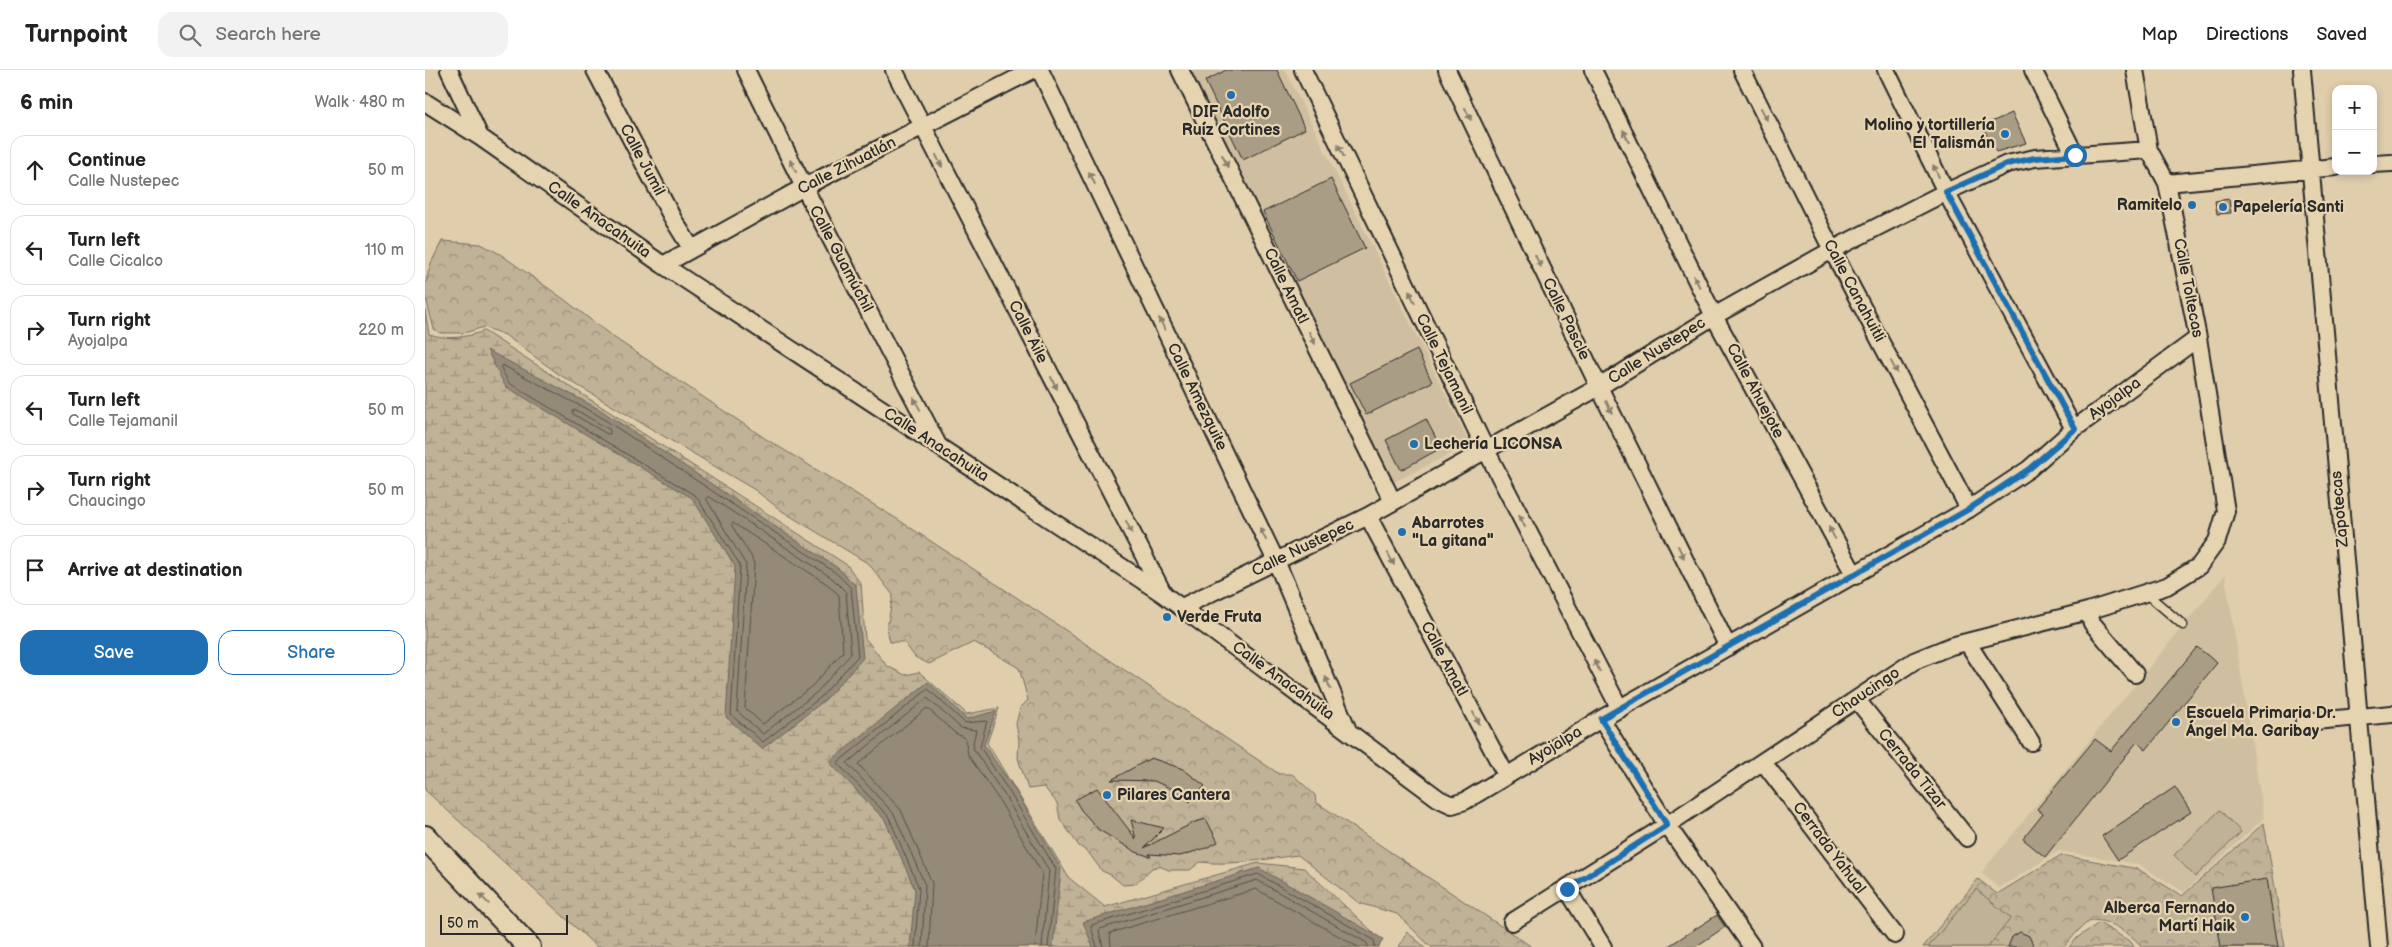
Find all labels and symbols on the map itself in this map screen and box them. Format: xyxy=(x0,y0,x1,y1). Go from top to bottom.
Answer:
marker: DIF Adolfo Ruíz Cortines xyxy=(1225,89,1237,101)
place label: DIF Adolfo Ruíz Cortines xyxy=(1182,103,1280,140)
one-way arrow xyxy=(1760,106,1768,121)
one-way arrow xyxy=(1464,107,1472,121)
place label: Molino y tortillería El Talismán xyxy=(1864,116,1995,153)
street label: Calle Jumil xyxy=(615,121,669,199)
marker: Molino y tortillería El Talismán xyxy=(1999,128,2011,140)
one-way arrow xyxy=(1621,129,1629,143)
street label: Calle Zihuatlán xyxy=(795,133,899,199)
one-way arrow xyxy=(1337,144,1345,158)
route start xyxy=(2064,144,2087,167)
one-way arrow xyxy=(935,153,943,168)
one-way arrow xyxy=(1221,154,1229,168)
one-way arrow xyxy=(789,159,797,173)
one-way arrow xyxy=(1931,163,1940,178)
one-way arrow xyxy=(1088,171,1096,185)
street label: Calle Anacahuita xyxy=(544,177,654,263)
place label: Ramitelo xyxy=(2117,196,2182,215)
place label: Papelería Santi xyxy=(2233,198,2344,217)
marker: Ramitelo xyxy=(2186,199,2198,211)
marker: Papelería Santi xyxy=(2217,201,2229,213)
street label: Calle Guamúchil xyxy=(805,203,877,315)
street label: Calle Canahuitli xyxy=(1819,236,1889,346)
street label: Calle Toltecas xyxy=(2169,237,2207,339)
street label: Calle Amatl xyxy=(1260,245,1312,327)
one-way arrow xyxy=(1534,253,1543,268)
street label: Calle Pascle xyxy=(1538,275,1594,364)
one-way arrow xyxy=(1693,275,1701,289)
one-way arrow xyxy=(1408,290,1416,304)
street label: Calle Aile xyxy=(1004,298,1052,367)
street label: Calle Tejamanil xyxy=(1411,311,1477,417)
street label: Calle Nustepec xyxy=(1605,313,1709,389)
one-way arrow xyxy=(1158,317,1166,331)
one-way arrow xyxy=(1308,331,1316,345)
street label: Calle Amezquite xyxy=(1163,340,1231,454)
street label: Calle Ahuejote xyxy=(1722,340,1788,442)
one-way arrow xyxy=(1890,360,1898,374)
street label: Ayojalpa xyxy=(2085,374,2145,424)
one-way arrow xyxy=(1050,375,1058,390)
one-way arrow xyxy=(913,396,921,411)
one-way arrow xyxy=(1605,400,1613,414)
street label: Calle Anacahuita xyxy=(880,404,992,486)
place label: Lechería LICONSA xyxy=(1424,435,1562,454)
marker: Lechería LICONSA xyxy=(1408,438,1420,450)
street label: Zapotecas xyxy=(2327,470,2353,549)
place label: Abarrotes "La gitana" xyxy=(1411,514,1494,551)
one-way arrow xyxy=(1518,514,1526,529)
street label: Calle Nustepec xyxy=(1249,515,1357,581)
one-way arrow xyxy=(1125,520,1133,534)
marker: Abarrotes "La gitana" xyxy=(1396,526,1408,538)
one-way arrow xyxy=(1259,527,1267,541)
one-way arrow xyxy=(1827,527,1836,540)
one-way arrow xyxy=(1677,545,1686,560)
one-way arrow xyxy=(1387,551,1395,566)
place label: Verde Fruta xyxy=(1177,608,1262,627)
marker: Verde Fruta xyxy=(1161,611,1173,623)
street label: Calle Amatl xyxy=(1416,618,1472,700)
street label: Calle Anacahuita xyxy=(1228,638,1338,724)
one-way arrow xyxy=(1593,658,1601,673)
street label: Chaucingo xyxy=(1828,663,1904,723)
one-way arrow xyxy=(1323,676,1331,690)
place label: Escuela Primaria Dr. Ángel Ma. Garibay xyxy=(2185,704,2336,741)
one-way arrow xyxy=(1471,711,1480,724)
marker: Escuela Primaria Dr. Ángel Ma. Garibay xyxy=(2170,716,2182,728)
street label: Ayojalpa xyxy=(1524,722,1586,770)
street label: Cerrada Tizar xyxy=(1874,725,1950,813)
place label: Pilares Cantera xyxy=(1117,786,1231,805)
marker: Pilares Cantera xyxy=(1101,789,1113,801)
street label: Cerrada Yahual xyxy=(1788,798,1870,898)
route end xyxy=(1556,878,1579,901)
one-way arrow xyxy=(478,893,490,905)
place label: Alberca Fernando Martí Haik xyxy=(2103,899,2236,936)
marker: Alberca Fernando Martí Haik xyxy=(2239,911,2251,923)
scale bar xyxy=(440,912,567,935)

